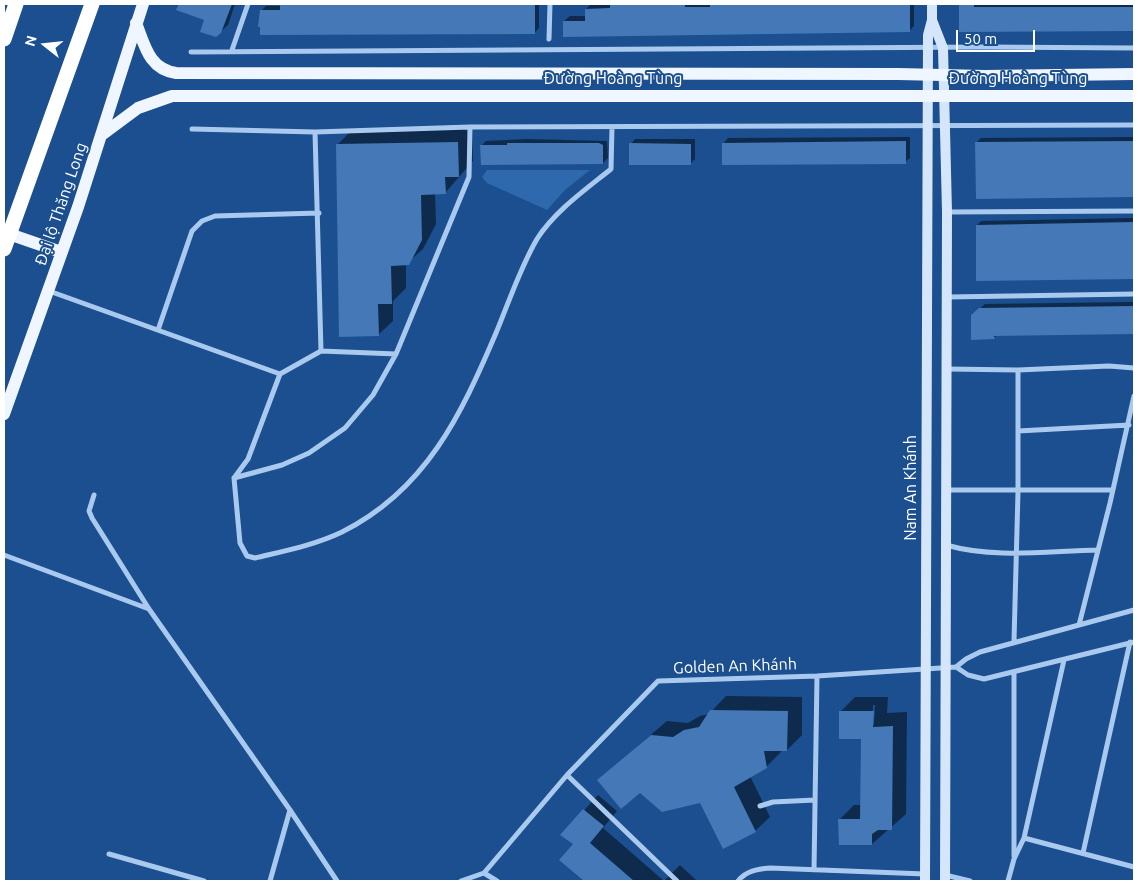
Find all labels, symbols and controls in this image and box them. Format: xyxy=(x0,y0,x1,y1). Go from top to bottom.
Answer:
north arrow xyxy=(20,20,70,70)
scale bar xyxy=(958,20,1037,52)
text: 50 m xyxy=(964,30,997,47)
text: N xyxy=(21,34,40,48)
street label: Đường Hoàng Tùng xyxy=(543,69,683,89)
street label: Đường Hoàng Tùng xyxy=(948,69,1088,89)
street label: Đại lộ Thăng Long xyxy=(31,140,91,268)
street label: Nam An Khánh xyxy=(901,435,921,541)
street label: Golden An Khánh xyxy=(673,654,797,678)

